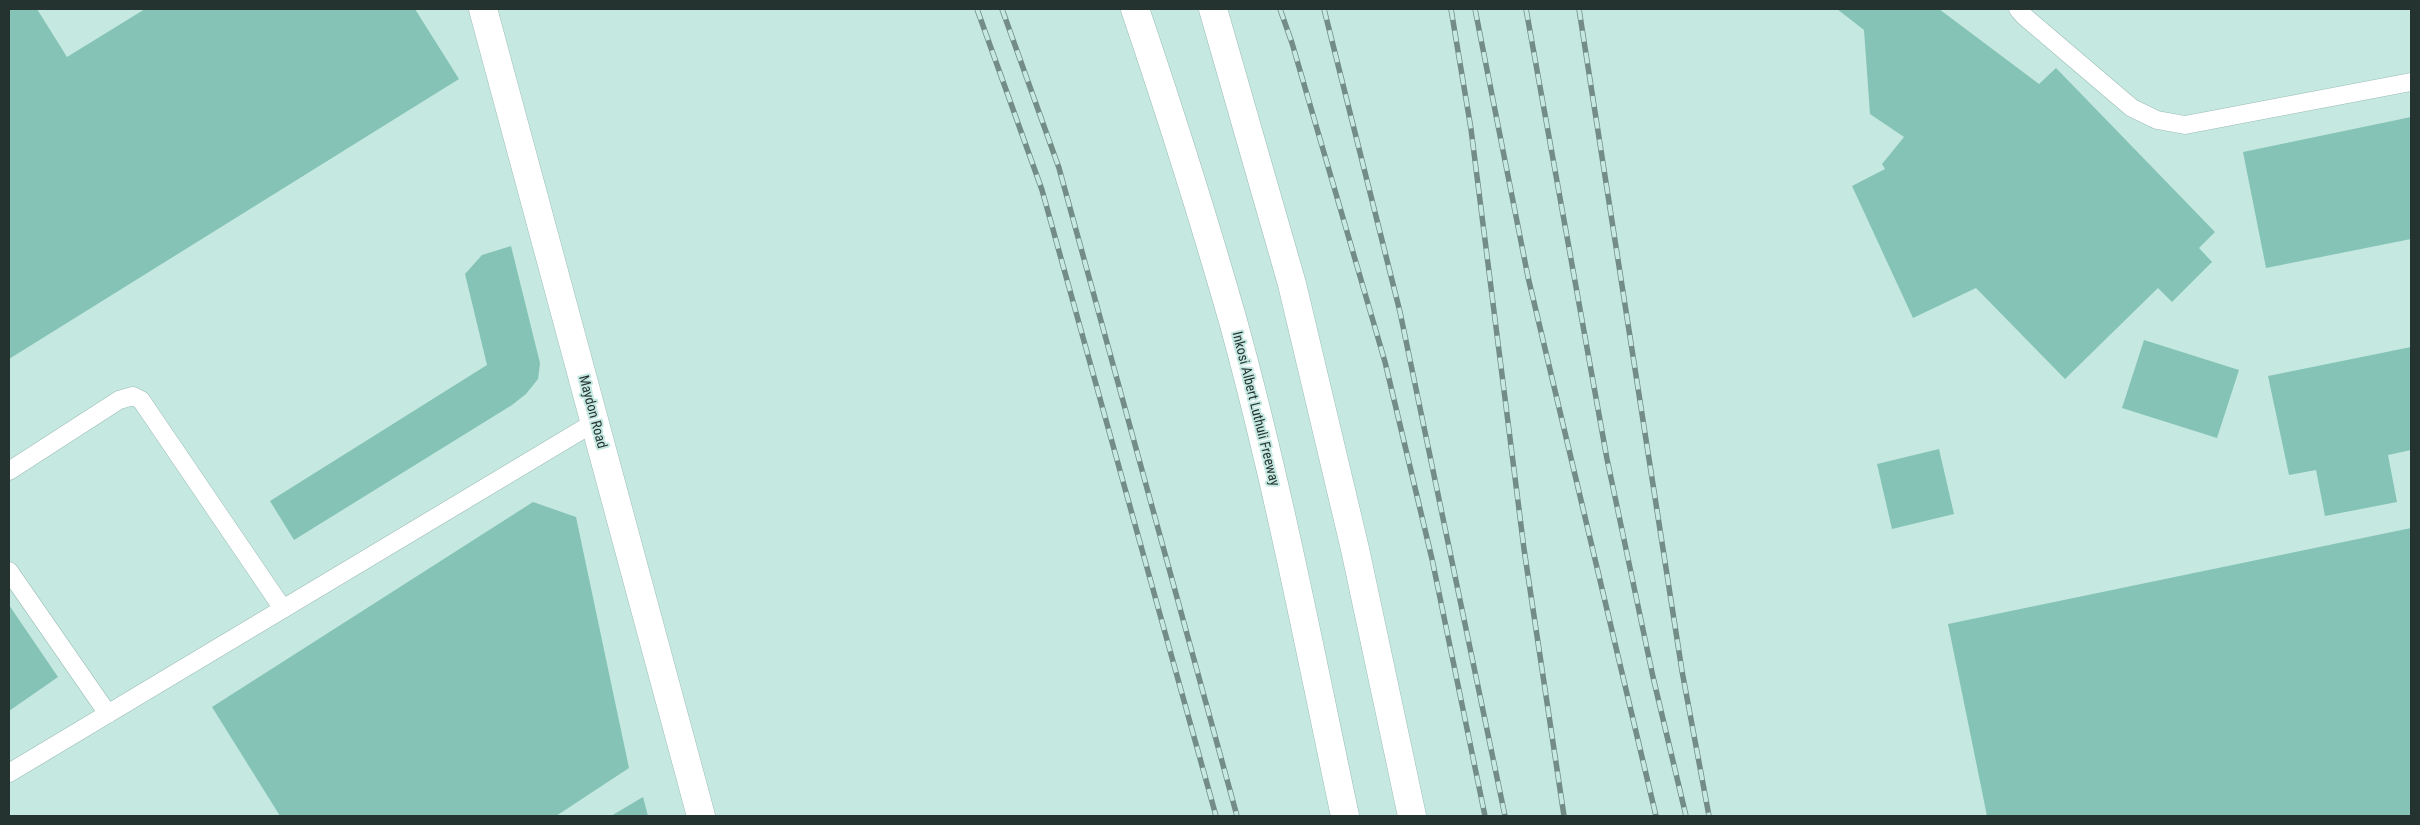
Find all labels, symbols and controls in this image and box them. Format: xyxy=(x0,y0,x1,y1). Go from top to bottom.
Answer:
street label: Inkosi Albert Luthuli Freeway xyxy=(1228,330,1282,488)
street label: Maydon Road xyxy=(574,374,610,450)

